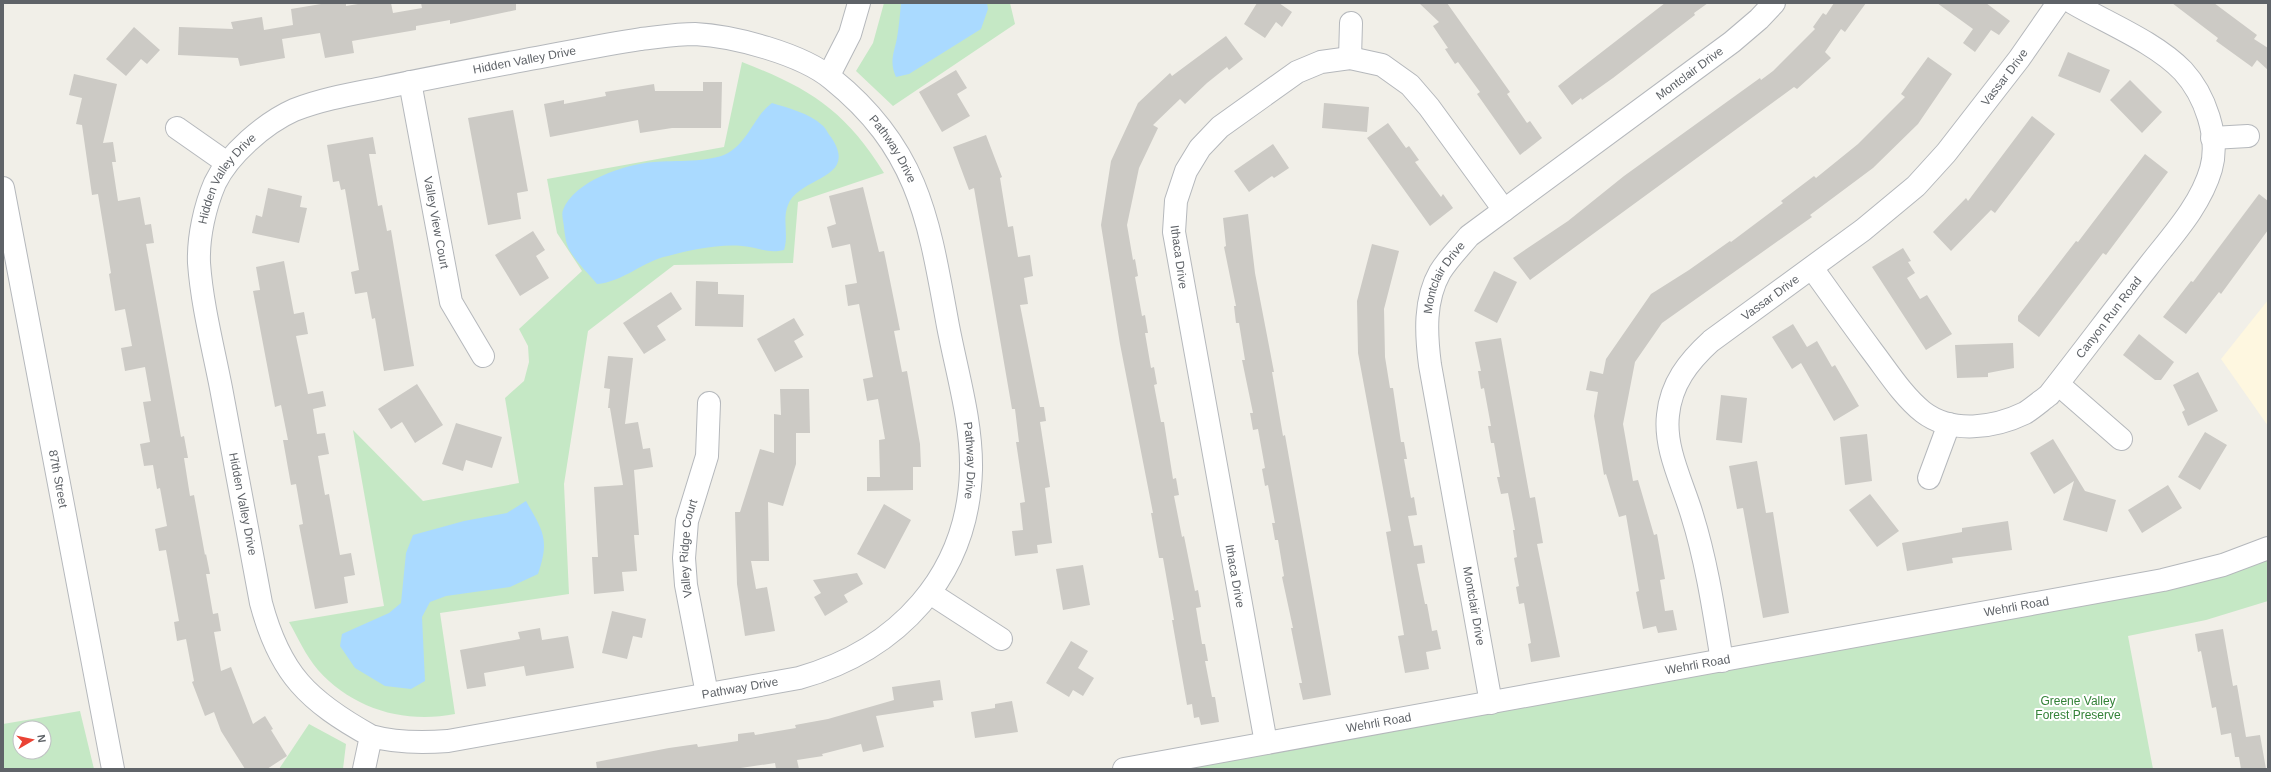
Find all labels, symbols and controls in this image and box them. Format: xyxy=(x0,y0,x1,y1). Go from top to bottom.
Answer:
street label: Hidden Valley Drive xyxy=(472,43,578,77)
street label: Montclair Drive xyxy=(1653,44,1726,103)
street label: Vassar Drive xyxy=(1978,46,2031,108)
street label: Pathway Drive xyxy=(866,112,919,185)
street label: Hidden Valley Drive xyxy=(196,130,259,225)
street label: Valley View Court xyxy=(421,175,452,271)
street label: Ithaca Drive xyxy=(1168,224,1190,290)
street label: Montclair Drive xyxy=(1421,238,1468,315)
street label: Vassar Drive xyxy=(1739,272,1802,323)
street label: Canyon Run Road xyxy=(2073,274,2144,361)
street label: Pathway Drive xyxy=(961,421,978,501)
street label: 87th Street xyxy=(46,449,71,510)
street label: Hidden Valley Drive xyxy=(226,451,260,557)
street label: Valley Ridge Court xyxy=(677,497,700,599)
street label: Ithaca Drive xyxy=(1223,543,1248,609)
street label: Montclair Drive xyxy=(1460,565,1488,647)
street label: Wehrli Road xyxy=(1983,594,2050,619)
street label: Wehrli Road xyxy=(1664,652,1731,677)
street label: Pathway Drive xyxy=(701,674,780,702)
park label: Greene Valley Forest Preserve xyxy=(2035,694,2121,722)
street label: Wehrli Road xyxy=(1345,710,1412,735)
north arrow xyxy=(12,720,52,760)
text: N xyxy=(35,734,48,743)

